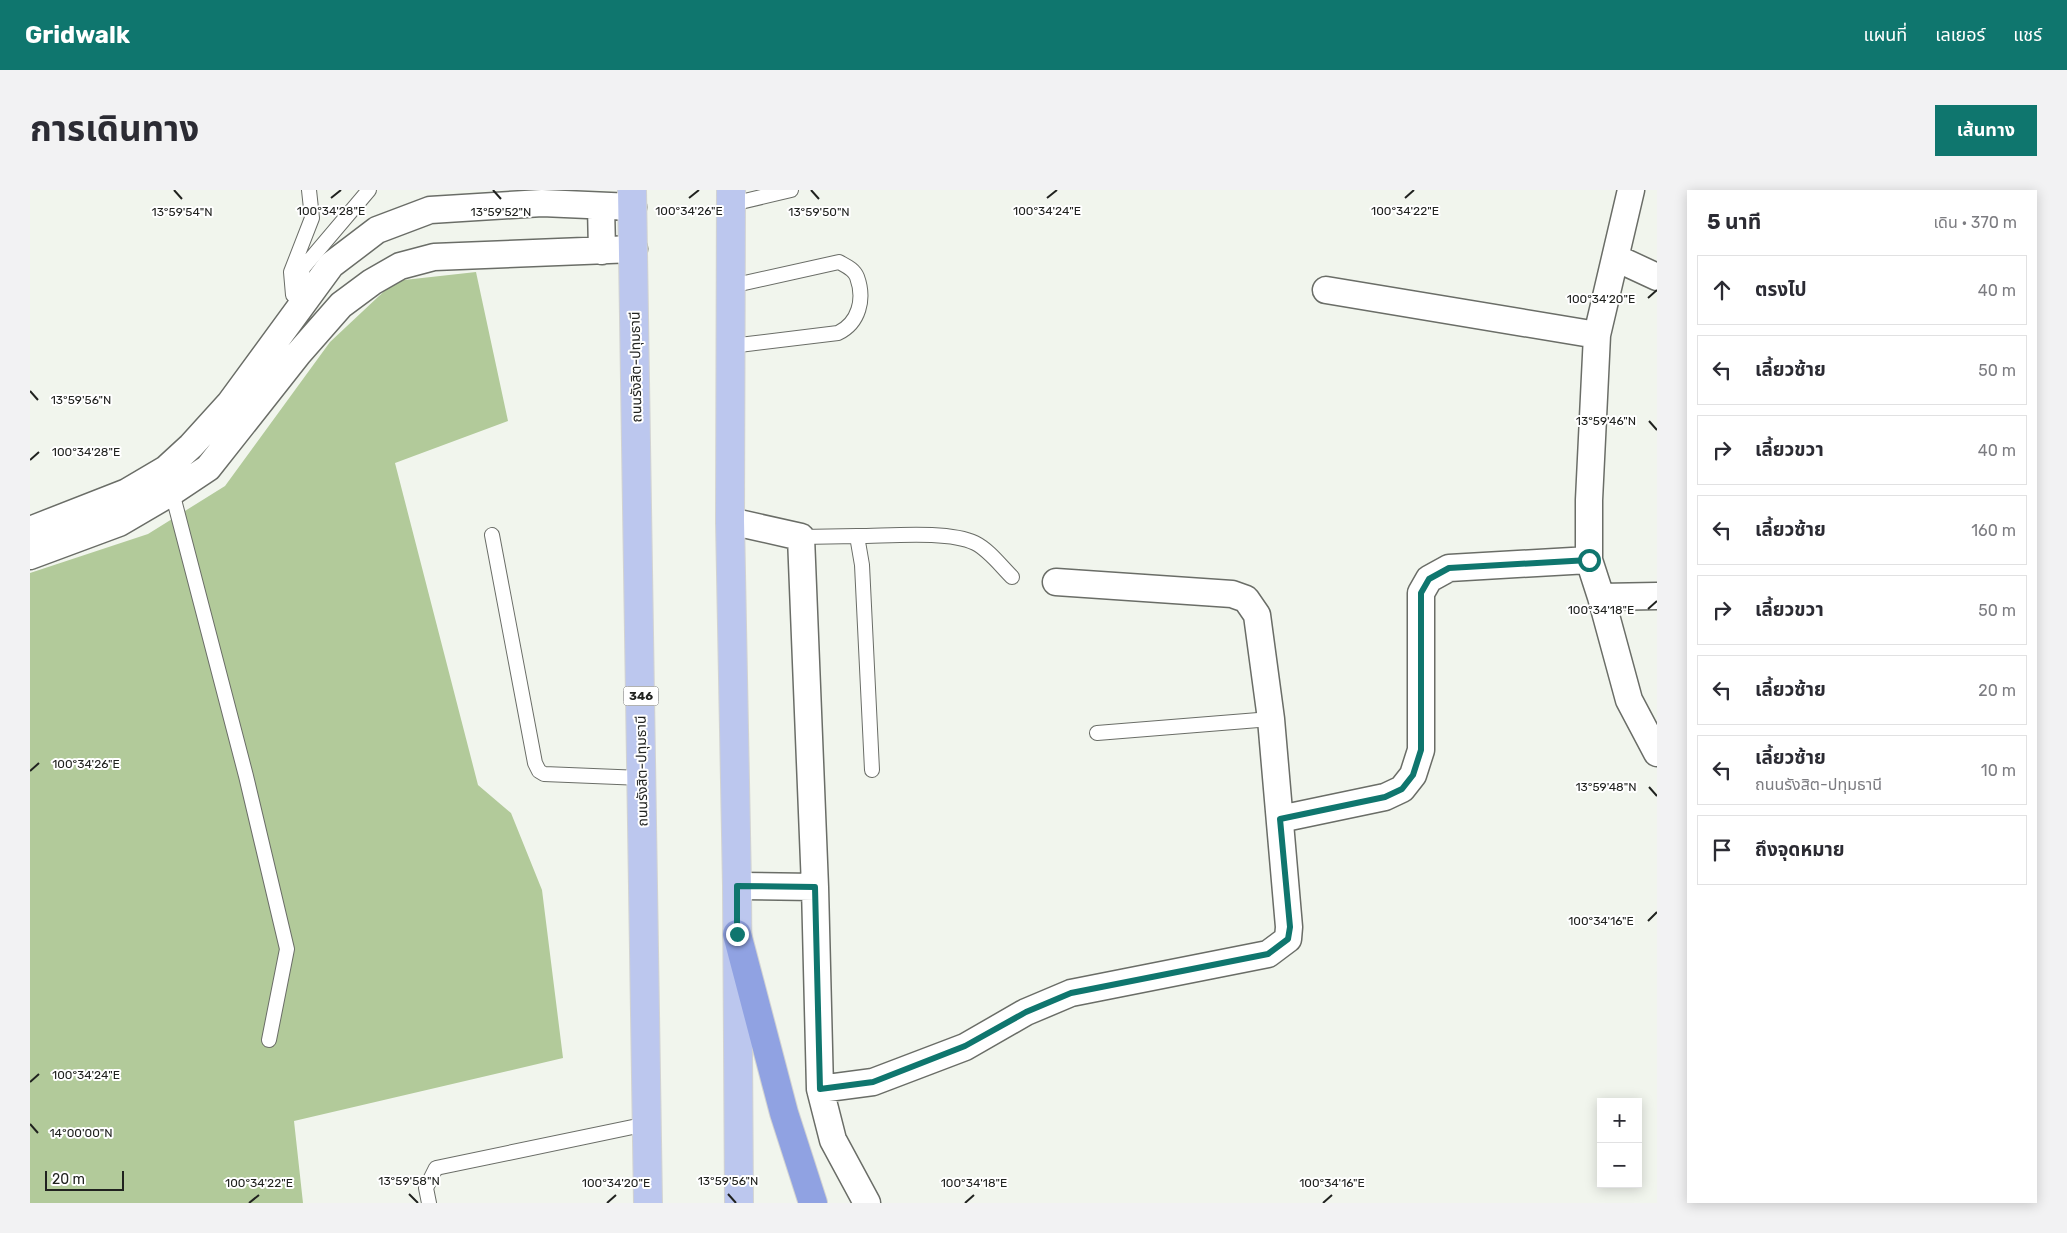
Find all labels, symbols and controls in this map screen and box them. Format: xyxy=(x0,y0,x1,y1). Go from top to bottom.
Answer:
text: Gridwalk xyxy=(25,21,130,49)
text: แผนที่ xyxy=(1863,24,1907,46)
text: เลเยอร์ xyxy=(1935,24,1985,46)
text: แชร์ xyxy=(2013,24,2042,46)
button: เส้นทาง xyxy=(1935,105,2037,156)
text: การเดินทาง xyxy=(30,108,199,150)
text: 100°34'28"E xyxy=(297,204,365,218)
text: 100°34'26"E xyxy=(655,204,723,218)
text: 100°34'24"E xyxy=(1013,204,1081,218)
text: 100°34'22"E xyxy=(1371,204,1439,218)
text: 13°59'54"N xyxy=(152,205,213,219)
text: 13°59'52"N xyxy=(471,205,531,219)
text: 13°59'50"N xyxy=(788,205,850,219)
text: 5 นาที xyxy=(1707,209,1761,234)
text: เดิน · 370 m xyxy=(1934,213,2017,232)
icon: ahead xyxy=(1708,276,1736,304)
text: ตรงไป xyxy=(1755,278,1807,301)
text: 40 m xyxy=(1978,281,2016,300)
text: 100°34'20"E xyxy=(1567,292,1635,306)
street label: ถนนรังสิต-ปทุมธานี xyxy=(627,311,645,423)
icon: left xyxy=(1708,356,1736,384)
text: เลี้ยวซ้าย xyxy=(1755,358,1826,381)
text: 50 m xyxy=(1978,361,2016,380)
text: 13°59'56"N xyxy=(51,393,111,407)
text: 13°59'46"N xyxy=(1576,414,1636,428)
icon: right xyxy=(1708,436,1736,464)
text: เลี้ยวขวา xyxy=(1755,438,1824,461)
text: 40 m xyxy=(1978,441,2016,460)
text: 100°34'28"E xyxy=(52,445,120,459)
icon: left xyxy=(1708,516,1736,544)
text: เลี้ยวซ้าย xyxy=(1755,518,1826,541)
text: 160 m xyxy=(1971,521,2016,540)
route start xyxy=(1578,549,1601,572)
icon: right xyxy=(1708,596,1736,624)
text: เลี้ยวขวา xyxy=(1755,598,1824,621)
text: 50 m xyxy=(1978,601,2016,620)
text: 100°34'18"E xyxy=(1568,603,1634,617)
icon: left xyxy=(1708,676,1736,704)
text: เลี้ยวซ้าย xyxy=(1755,678,1826,701)
text: 20 m xyxy=(1978,681,2016,700)
road number: 346 xyxy=(624,686,658,706)
street label: ถนนรังสิต-ปทุมธานี xyxy=(633,715,651,827)
text: เลี้ยวซ้าย xyxy=(1755,746,1826,769)
icon: left xyxy=(1708,756,1736,784)
text: 100°34'26"E xyxy=(52,757,120,771)
text: 10 m xyxy=(1981,761,2016,780)
text: ถนนรังสิต-ปทุมธานี xyxy=(1755,775,1882,794)
text: 13°59'48"N xyxy=(1575,780,1637,794)
icon: arrive xyxy=(1708,836,1736,864)
text: ถึงจุดหมาย xyxy=(1755,838,1845,861)
text: 100°34'16"E xyxy=(1568,914,1634,928)
route end xyxy=(726,923,749,946)
text: 100°34'24"E xyxy=(52,1068,120,1082)
map controls xyxy=(1597,1098,1642,1188)
button: + xyxy=(1597,1098,1642,1143)
text: 14°00'00"N xyxy=(49,1126,113,1140)
button: − xyxy=(1597,1143,1642,1188)
scale bar xyxy=(45,1168,124,1191)
text: 20 m xyxy=(52,1171,85,1188)
text: 13°59'58"N xyxy=(378,1174,440,1188)
text: 13°59'56"N xyxy=(698,1174,758,1188)
text: 100°34'22"E xyxy=(225,1176,293,1190)
text: 100°34'20"E xyxy=(582,1176,650,1190)
text: 100°34'18"E xyxy=(941,1176,1007,1190)
text: 100°34'16"E xyxy=(1299,1176,1365,1190)

